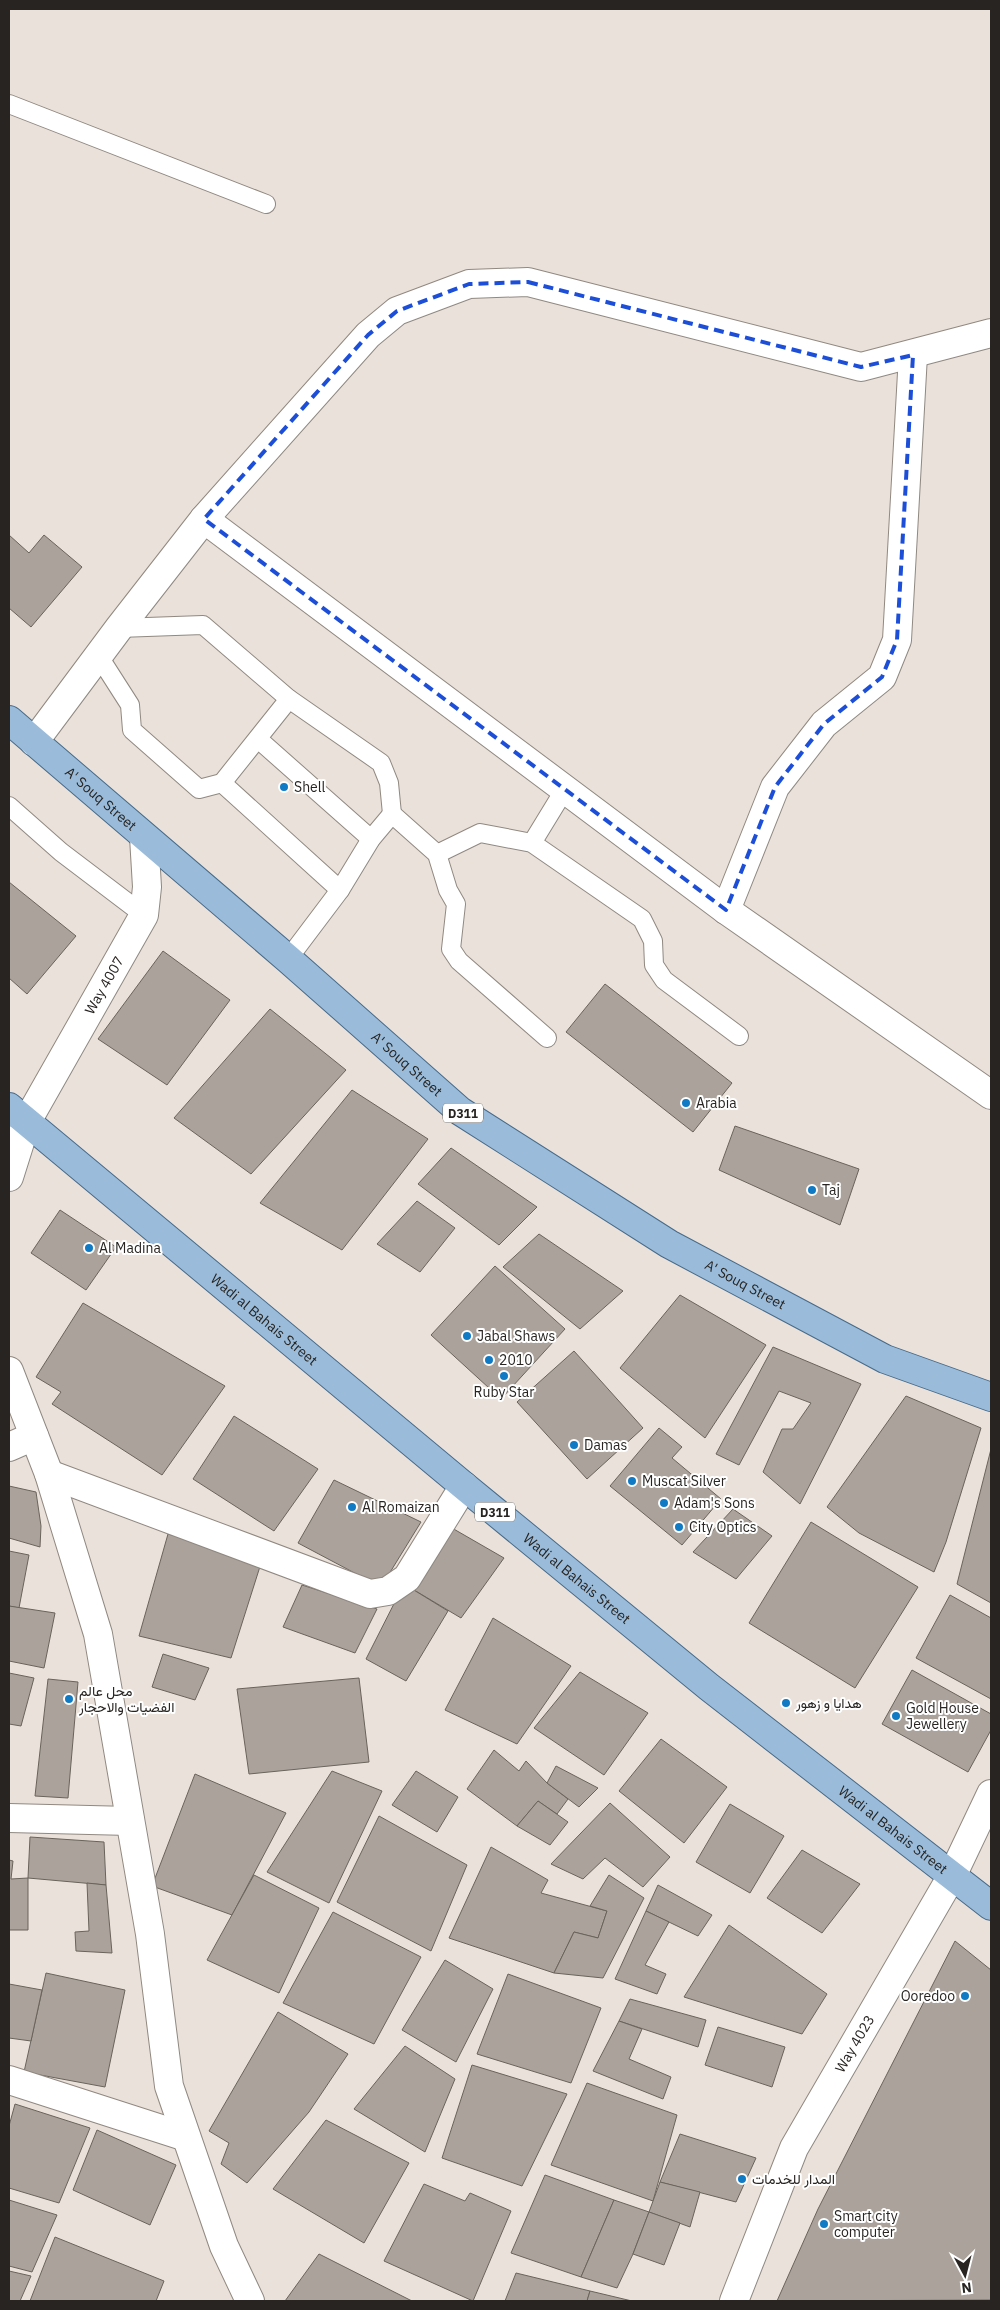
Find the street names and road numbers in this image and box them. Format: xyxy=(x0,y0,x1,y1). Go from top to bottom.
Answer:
street label: A' Souq Street xyxy=(61,763,141,834)
street label: Way 4007 xyxy=(81,953,128,1017)
street label: A' Souq Street xyxy=(368,1028,446,1100)
road number: D311 xyxy=(443,1104,483,1122)
street label: A' Souq Street xyxy=(702,1256,789,1313)
street label: Wadi al Bahais Street xyxy=(207,1270,321,1369)
road number: D311 xyxy=(475,1502,515,1521)
street label: Wadi al Bahais Street xyxy=(519,1529,634,1628)
street label: Wadi al Bahais Street xyxy=(835,1782,951,1878)
street label: Way 4023 xyxy=(831,2012,878,2076)

